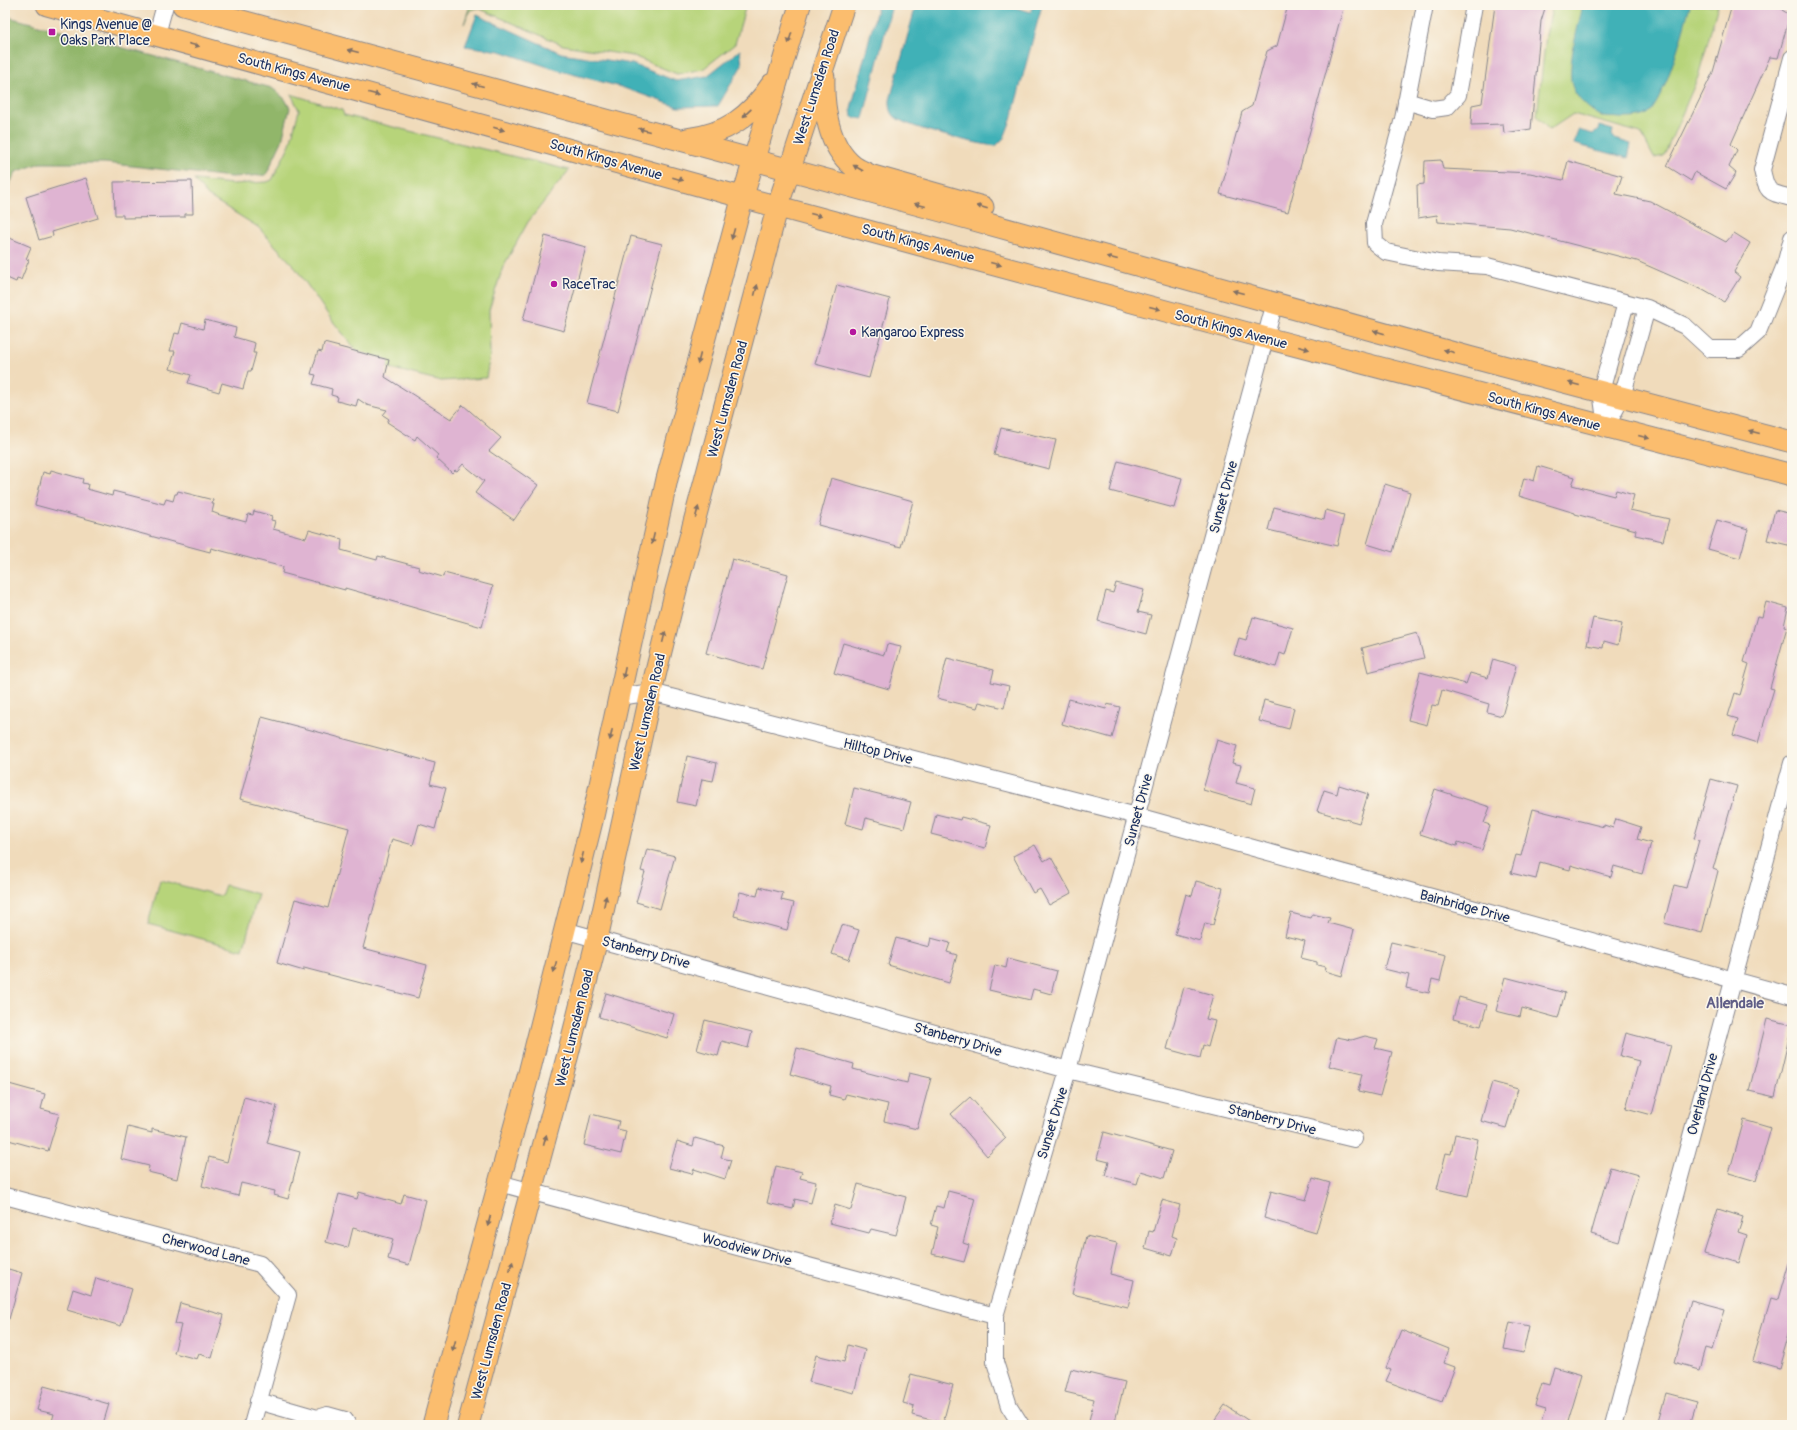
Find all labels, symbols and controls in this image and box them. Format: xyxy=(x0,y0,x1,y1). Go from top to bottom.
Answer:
place label: Kings Avenue @ Oaks Park Place xyxy=(60,16,152,49)
marker: Kings Avenue @ Oaks Park Place xyxy=(47,27,57,37)
street label: West Lumsden Road xyxy=(790,27,843,147)
one-way arrow xyxy=(787,33,793,45)
one-way arrow xyxy=(189,42,201,48)
one-way arrow xyxy=(346,48,358,54)
street label: South Kings Avenue xyxy=(236,49,352,96)
one-way arrow xyxy=(472,82,484,88)
one-way arrow xyxy=(368,91,380,97)
one-way arrow xyxy=(742,108,752,118)
one-way arrow xyxy=(493,126,505,132)
one-way arrow xyxy=(638,127,650,133)
street label: South Kings Avenue xyxy=(548,135,664,184)
one-way arrow xyxy=(852,165,864,172)
one-way arrow xyxy=(672,176,684,182)
one-way arrow xyxy=(913,202,925,208)
one-way arrow xyxy=(976,204,988,210)
one-way arrow xyxy=(810,213,822,219)
street label: South Kings Avenue xyxy=(860,220,976,267)
one-way arrow xyxy=(730,228,736,240)
one-way arrow xyxy=(1106,254,1119,260)
one-way arrow xyxy=(990,261,1002,267)
place label: RaceTrac xyxy=(562,276,616,293)
marker: RaceTrac xyxy=(549,279,559,289)
one-way arrow xyxy=(753,284,759,296)
one-way arrow xyxy=(1232,289,1244,295)
one-way arrow xyxy=(1150,305,1162,311)
street label: South Kings Avenue xyxy=(1173,306,1289,353)
place label: Kangaroo Express xyxy=(861,324,965,341)
marker: Kangaroo Express xyxy=(848,327,858,337)
one-way arrow xyxy=(1373,328,1385,334)
street label: West Lumsden Road xyxy=(704,339,751,459)
one-way arrow xyxy=(1298,345,1310,351)
one-way arrow xyxy=(1442,348,1454,354)
one-way arrow xyxy=(696,353,702,365)
one-way arrow xyxy=(1568,381,1581,387)
street label: South Kings Avenue xyxy=(1486,388,1602,435)
one-way arrow xyxy=(1748,428,1761,434)
one-way arrow xyxy=(1638,434,1650,440)
street label: Sunset Drive xyxy=(1206,459,1241,535)
one-way arrow xyxy=(694,505,700,517)
one-way arrow xyxy=(650,534,656,546)
one-way arrow xyxy=(661,631,667,643)
street label: West Lumsden Road xyxy=(626,651,669,773)
one-way arrow xyxy=(621,667,627,679)
one-way arrow xyxy=(608,729,614,741)
street label: Hilltop Drive xyxy=(841,735,914,768)
street label: Sunset Drive xyxy=(1121,772,1156,848)
one-way arrow xyxy=(579,852,585,865)
street label: Bainbridge Drive xyxy=(1418,886,1512,927)
one-way arrow xyxy=(603,895,609,907)
street label: Stanberry Drive xyxy=(600,933,692,972)
one-way arrow xyxy=(552,962,558,974)
street label: West Lumsden Road xyxy=(552,968,597,1089)
district label: Allendale xyxy=(1706,994,1764,1013)
street label: Stanberry Drive xyxy=(912,1019,1004,1060)
street label: Overland Drive xyxy=(1683,1051,1722,1137)
street label: Sunset Drive xyxy=(1033,1085,1072,1161)
street label: Stanberry Drive xyxy=(1226,1100,1318,1139)
one-way arrow xyxy=(542,1134,548,1146)
one-way arrow xyxy=(485,1214,491,1227)
street label: Woodview Drive xyxy=(700,1229,794,1270)
street label: Cherwood Lane xyxy=(160,1230,252,1269)
one-way arrow xyxy=(508,1259,514,1271)
street label: West Lumsden Road xyxy=(468,1281,515,1401)
one-way arrow xyxy=(451,1340,457,1352)

